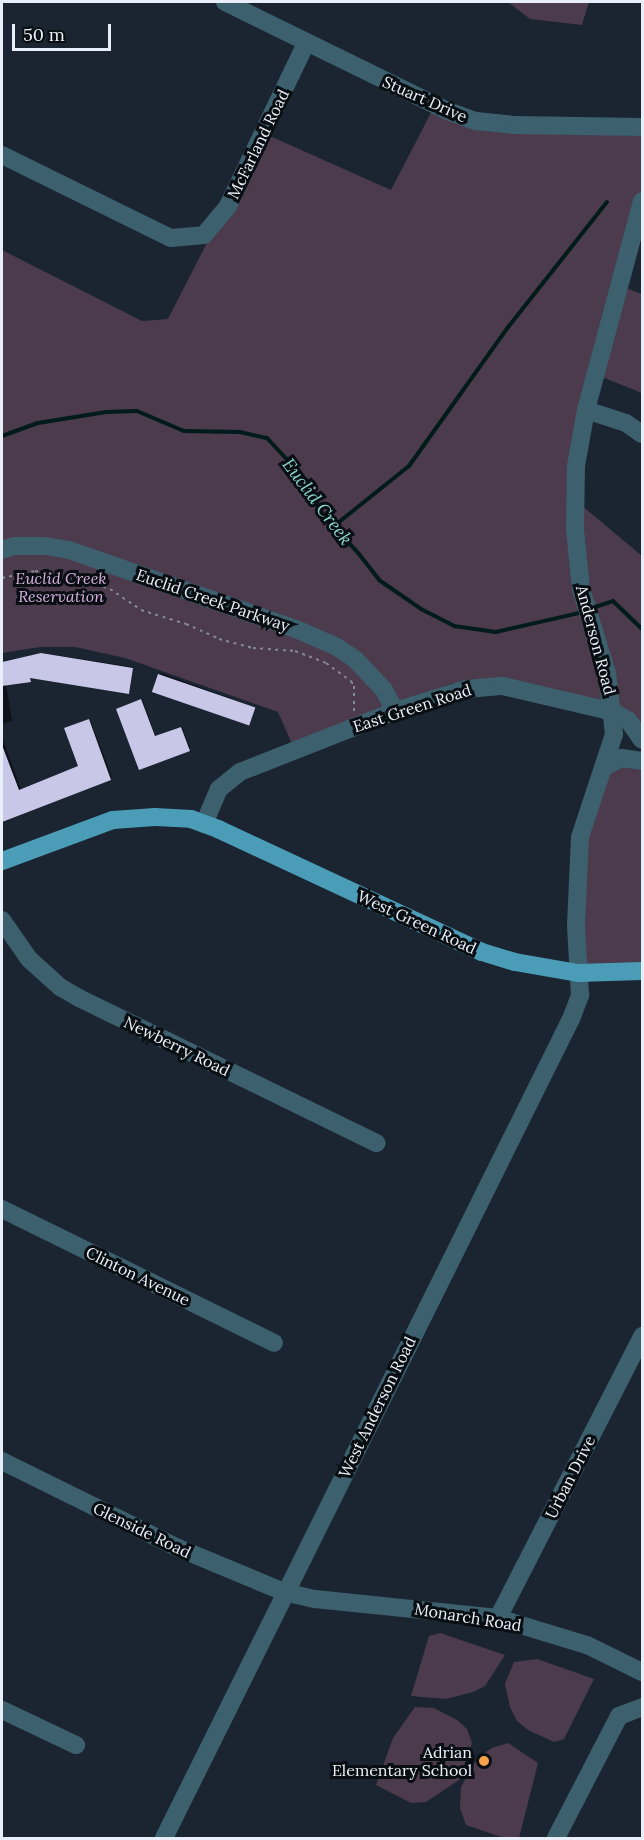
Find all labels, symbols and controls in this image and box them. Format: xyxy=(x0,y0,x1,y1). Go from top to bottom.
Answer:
scale bar xyxy=(15,12,114,50)
text: 50 m xyxy=(23,23,65,46)
street label: Stuart Drive xyxy=(380,72,470,126)
street label: McFarland Road xyxy=(223,86,293,202)
water label: Euclid Creek xyxy=(277,454,357,550)
street label: Euclid Creek Parkway xyxy=(134,565,292,635)
park label: Euclid Creek Reservation xyxy=(15,568,107,606)
street label: Anderson Road xyxy=(572,583,620,697)
street label: East Green Road xyxy=(350,680,474,736)
street label: West Green Road xyxy=(354,886,480,958)
street label: Newberry Road xyxy=(121,1012,233,1080)
street label: Clinton Avenue xyxy=(83,1243,193,1309)
street label: West Anderson Road xyxy=(335,1333,419,1481)
street label: Urban Drive xyxy=(541,1432,599,1522)
street label: Glenside Road xyxy=(90,1498,194,1562)
street label: Monarch Road xyxy=(413,1599,523,1635)
place label: Adrian Elementary School xyxy=(332,1742,472,1780)
marker: Adrian Elementary School xyxy=(477,1754,491,1768)

